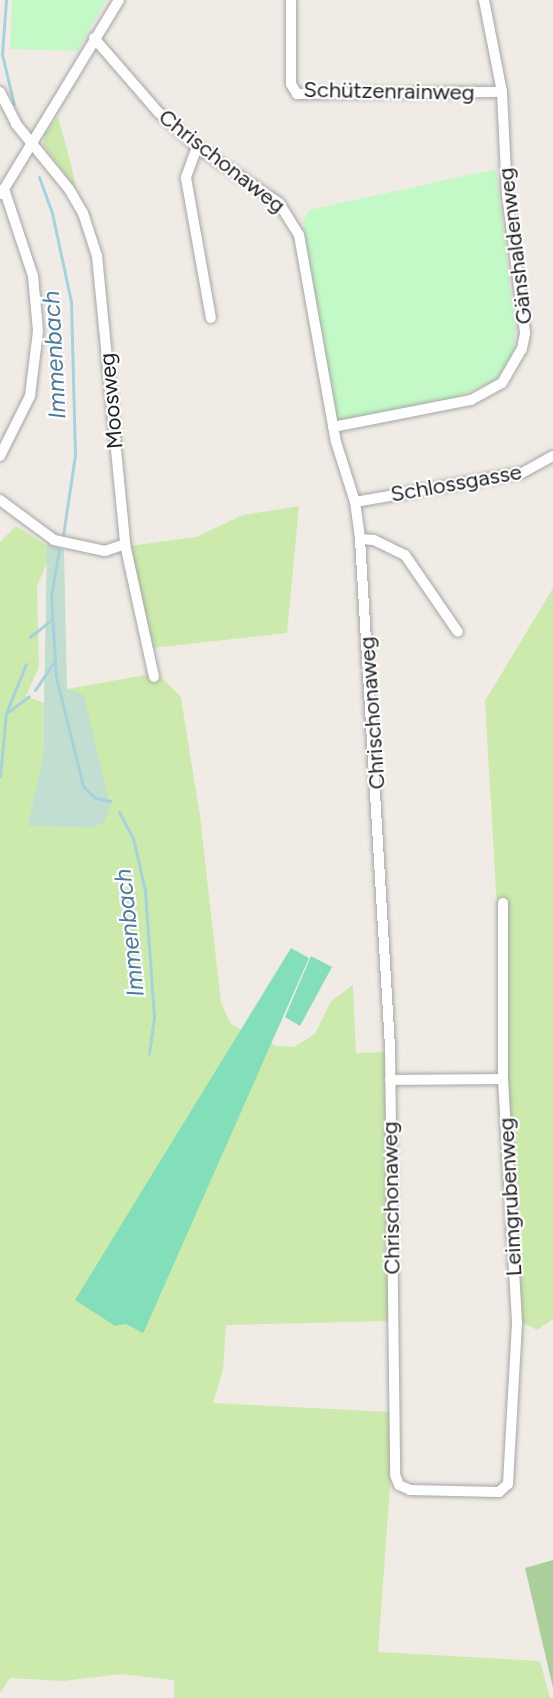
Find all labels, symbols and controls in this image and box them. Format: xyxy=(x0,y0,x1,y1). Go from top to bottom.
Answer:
street label: Schützenrainweg xyxy=(303,76,475,106)
street label: Chrischonaweg xyxy=(154,103,290,219)
street label: Gänshaldenweg xyxy=(492,166,538,326)
water label: Immenbach xyxy=(36,290,72,420)
street label: Moosweg xyxy=(94,352,128,450)
street label: Schlossgasse xyxy=(389,459,523,507)
street label: Chrischonaweg xyxy=(353,636,391,790)
water label: Immenbach xyxy=(108,868,150,998)
street label: Leimgrubenweg xyxy=(493,1117,527,1277)
street label: Chrischonaweg xyxy=(376,1121,406,1275)

